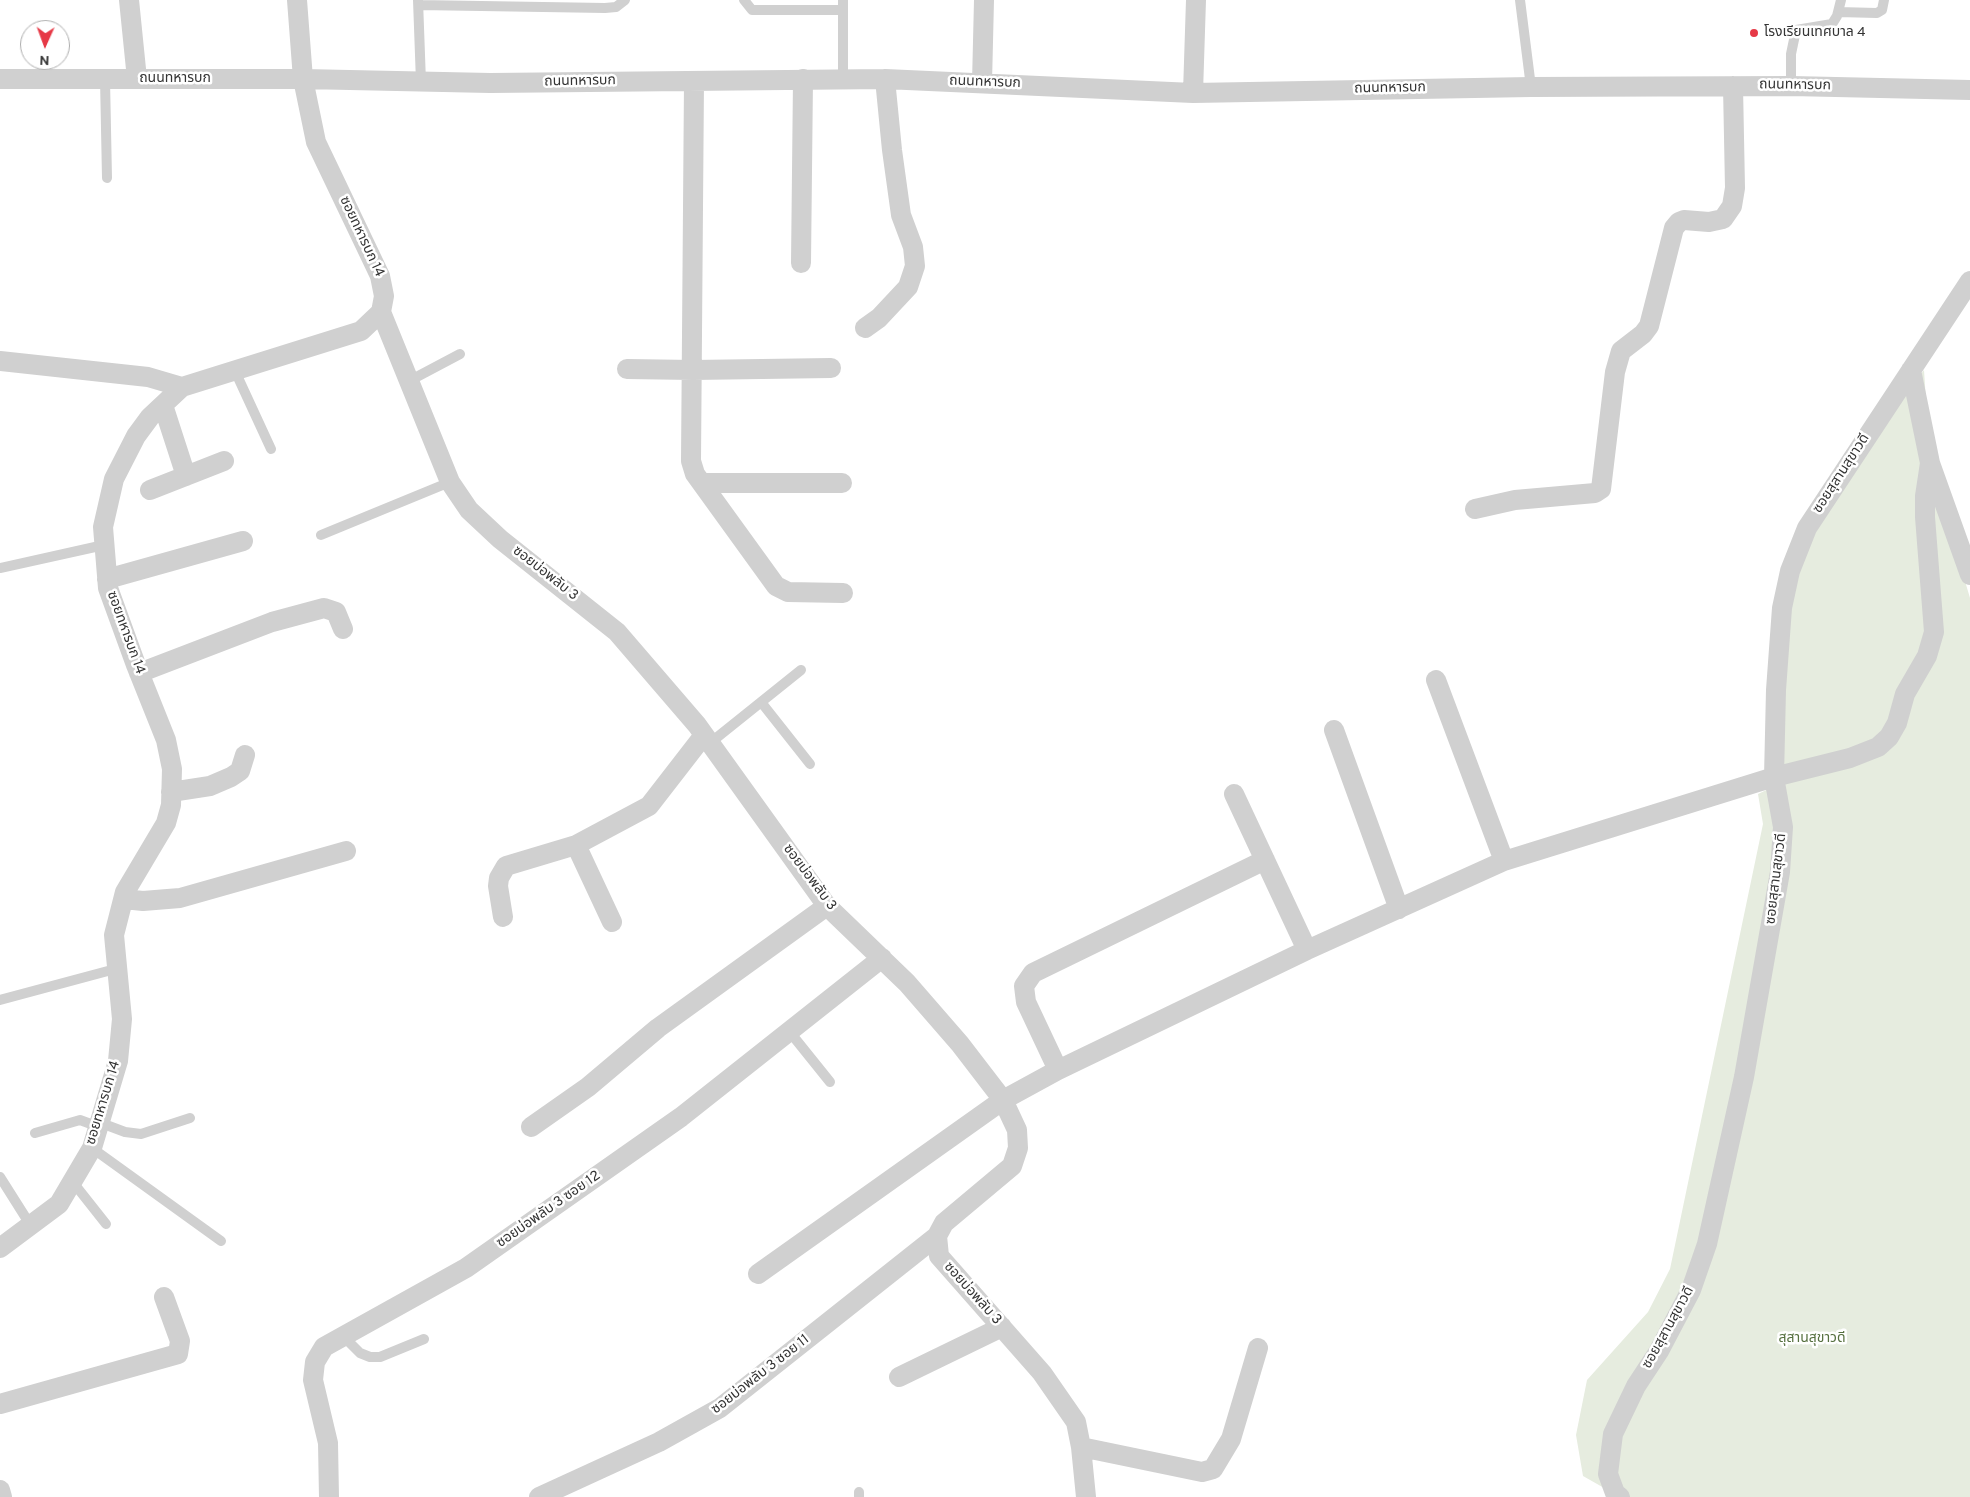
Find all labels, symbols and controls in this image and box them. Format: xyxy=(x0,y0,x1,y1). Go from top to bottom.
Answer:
north arrow xyxy=(20,20,70,70)
place label: โรงเรียนเทศบาล 4 xyxy=(1764,25,1866,41)
marker: โรงเรียนเทศบาล 4 xyxy=(1748,27,1760,39)
text: N xyxy=(39,51,50,68)
street label: ถนนทหารบก xyxy=(139,71,211,87)
street label: ถนนทหารบก xyxy=(544,73,616,91)
street label: ถนนทหารบก xyxy=(949,73,1021,93)
street label: ถนนทหารบก xyxy=(1759,77,1831,95)
street label: ถนนทหารบก xyxy=(1354,80,1426,98)
street label: ซอยทหารบก 14 xyxy=(335,194,387,280)
street label: ซอยสุสานสุขาวดี xyxy=(1810,431,1874,517)
street label: ซอยบ่อพลับ 3 xyxy=(509,543,581,605)
street label: ซอยทหารบก 14 xyxy=(102,589,148,677)
street label: ซอยสุสานสุขาวดี xyxy=(1763,833,1791,925)
street label: ซอยบ่อพลับ 3 xyxy=(779,842,839,914)
street label: ซอยทหารบก 14 xyxy=(83,1059,125,1147)
street label: ซอยบ่อพลับ 3 ซอย 12 xyxy=(494,1168,604,1252)
street label: ซอยบ่อพลับ 3 xyxy=(939,1259,1005,1329)
street label: ซอยสุสานสุขาวดี xyxy=(1640,1284,1698,1372)
park label: สุสานสุขาวดี xyxy=(1778,1331,1846,1347)
street label: ซอยบ่อพลับ 3 ซอย 11 xyxy=(709,1332,813,1418)

